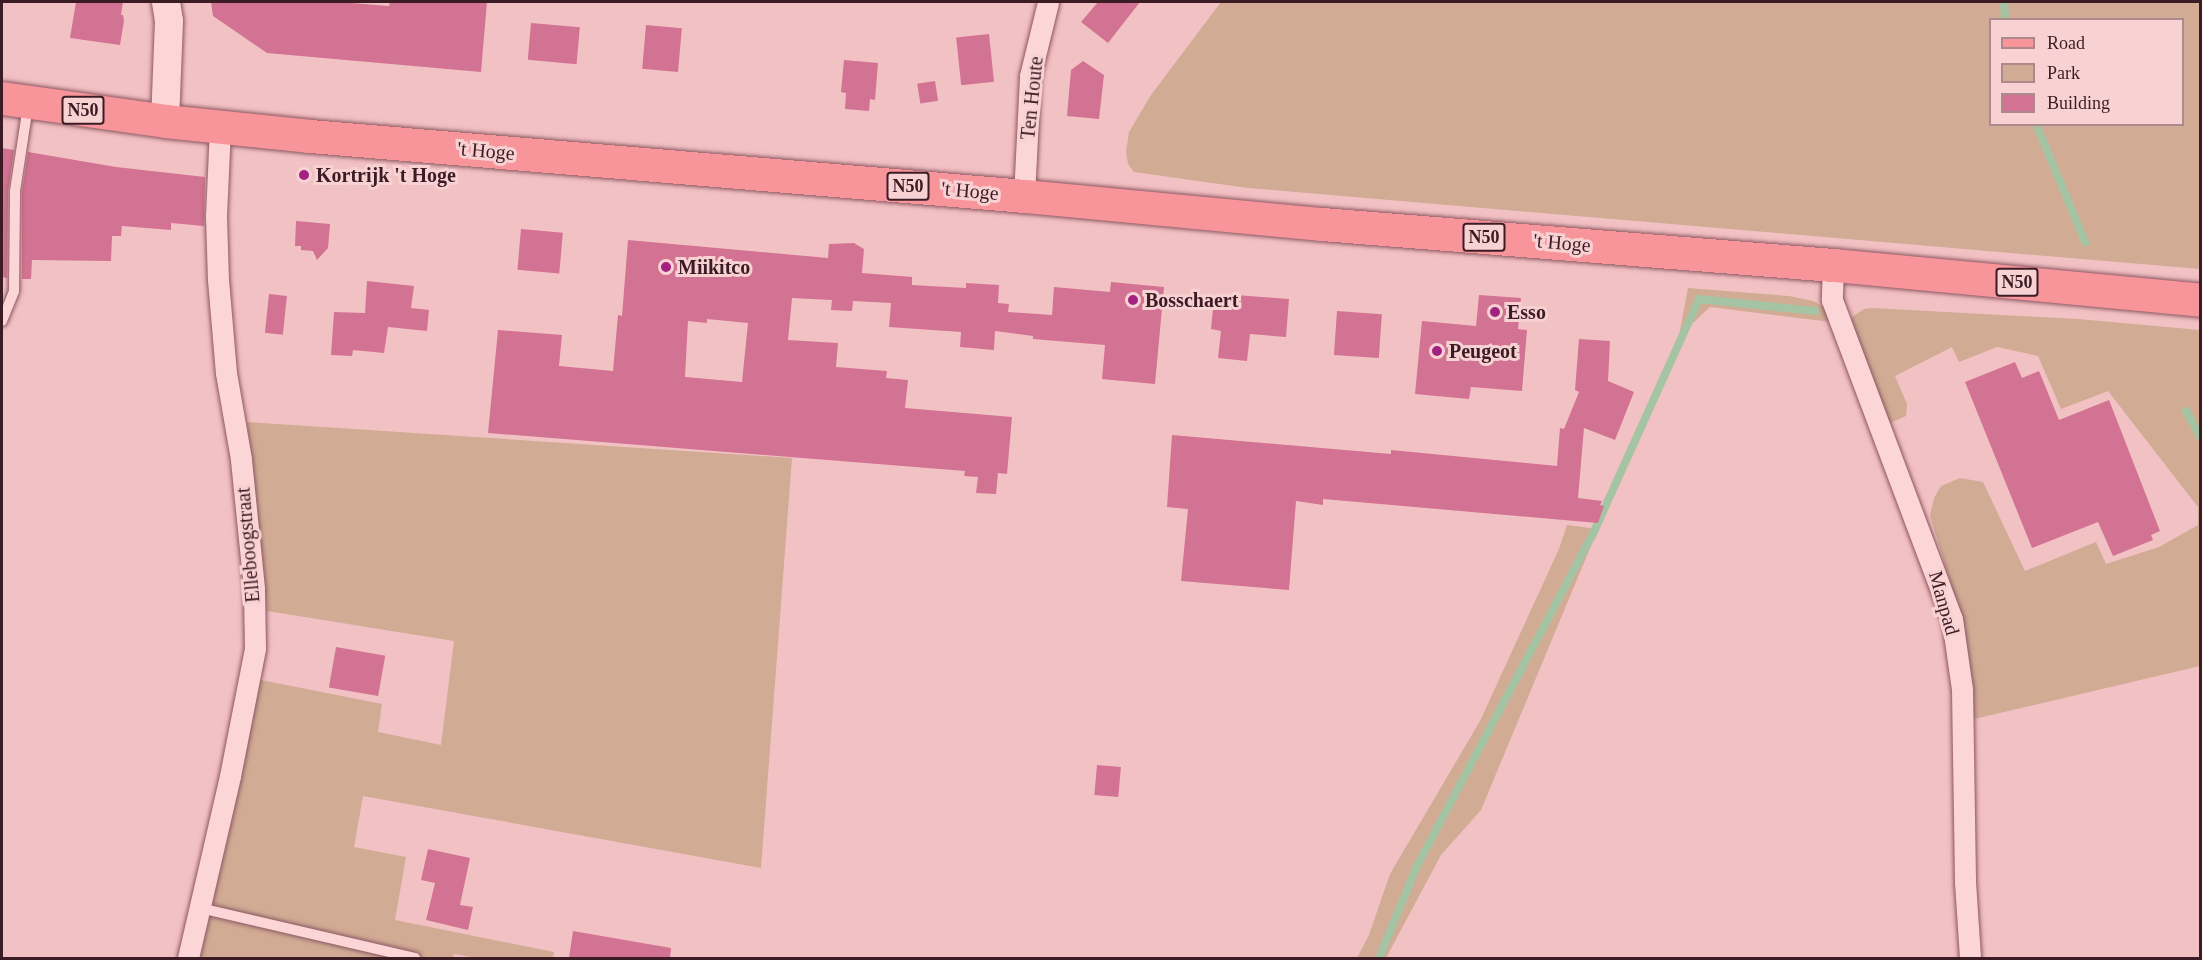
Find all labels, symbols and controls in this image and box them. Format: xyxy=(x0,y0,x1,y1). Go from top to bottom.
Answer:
legend xyxy=(1989,18,2184,126)
text: Road xyxy=(2047,33,2085,53)
street label: Ten Houte xyxy=(1016,55,1048,141)
text: Park xyxy=(2047,63,2080,83)
text: Building xyxy=(2047,93,2110,113)
road number: N50 xyxy=(60,95,106,125)
street label: 't Hoge xyxy=(456,137,516,165)
place label: Kortrijk 't Hoge xyxy=(316,163,456,187)
marker: Kortrijk 't Hoge xyxy=(297,168,311,182)
road number: N50 xyxy=(886,171,930,201)
street label: 't Hoge xyxy=(940,177,1000,205)
road number: N50 xyxy=(1462,222,1506,252)
street label: 't Hoge xyxy=(1532,229,1592,257)
place label: Miikitco xyxy=(678,255,750,279)
marker: Miikitco xyxy=(659,260,673,274)
road number: N50 xyxy=(1994,267,2040,297)
place label: Bosschaert xyxy=(1145,288,1238,312)
marker: Bosschaert xyxy=(1126,293,1140,307)
place label: Esso xyxy=(1507,300,1546,324)
marker: Esso xyxy=(1488,305,1502,319)
place label: Peugeot xyxy=(1449,339,1517,363)
marker: Peugeot xyxy=(1430,344,1444,358)
street label: Elleboogstraat xyxy=(231,486,265,604)
street label: Manpad xyxy=(1923,568,1965,638)

